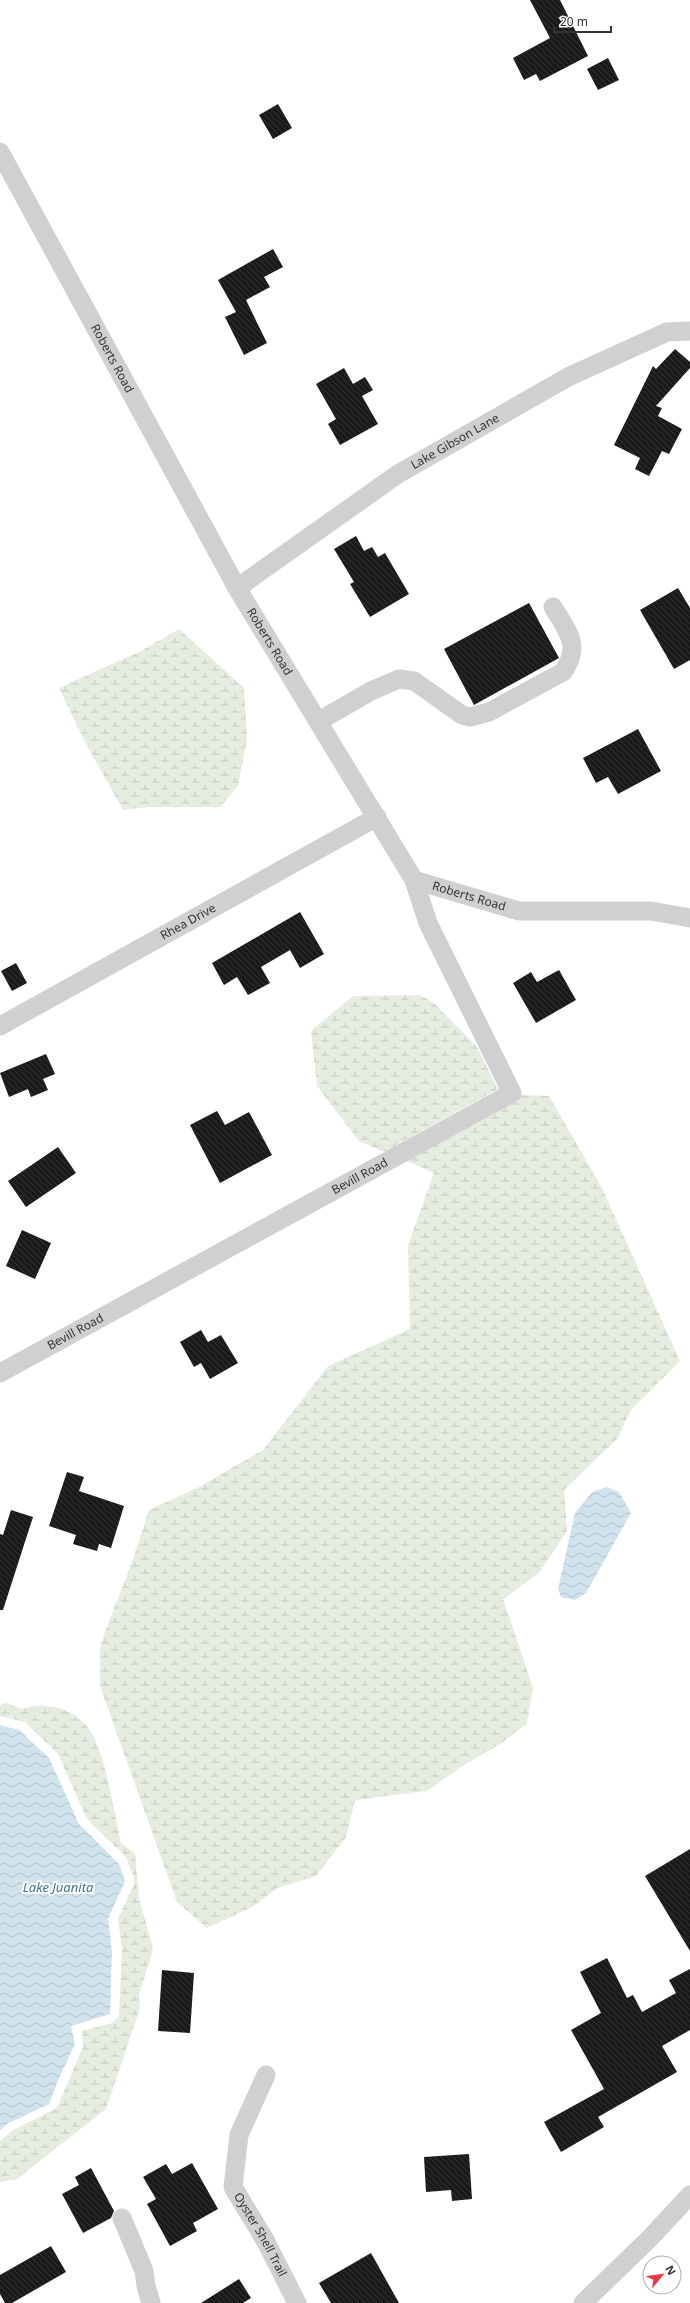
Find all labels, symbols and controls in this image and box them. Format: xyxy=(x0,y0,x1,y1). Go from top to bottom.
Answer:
scale bar xyxy=(554,8,611,34)
text: 20 m xyxy=(560,13,588,30)
street label: Roberts Road xyxy=(87,321,138,396)
street label: Lake Gibson Lane xyxy=(407,409,502,473)
street label: Roberts Road xyxy=(243,605,297,678)
street label: Roberts Road xyxy=(430,877,508,915)
street label: Rhea Drive xyxy=(157,899,219,944)
street label: Bevill Road xyxy=(328,1154,391,1198)
street label: Bevill Road xyxy=(44,1309,106,1354)
water label: Lake Juanita xyxy=(23,1878,94,1896)
street label: Oyster Shell Trail xyxy=(230,2189,291,2279)
north arrow xyxy=(642,2255,682,2295)
text: N xyxy=(662,2262,680,2277)

